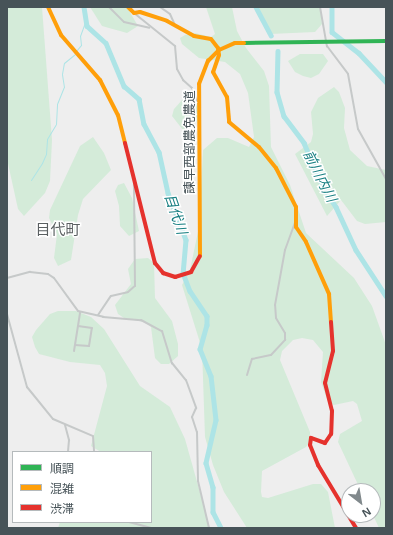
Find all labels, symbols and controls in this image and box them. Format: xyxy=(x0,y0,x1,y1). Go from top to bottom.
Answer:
street label: 諫早西部農免農道 xyxy=(182,90,198,194)
water label: 前川内川 xyxy=(300,147,340,205)
water label: 目代川 xyxy=(161,191,191,237)
district label: 目代町 xyxy=(36,221,80,239)
legend xyxy=(12,451,152,523)
text: 順調 xyxy=(50,462,74,476)
text: 混雑 xyxy=(50,482,74,496)
north arrow xyxy=(341,483,381,523)
text: 渋滞 xyxy=(50,502,74,516)
text: N xyxy=(360,505,373,520)

